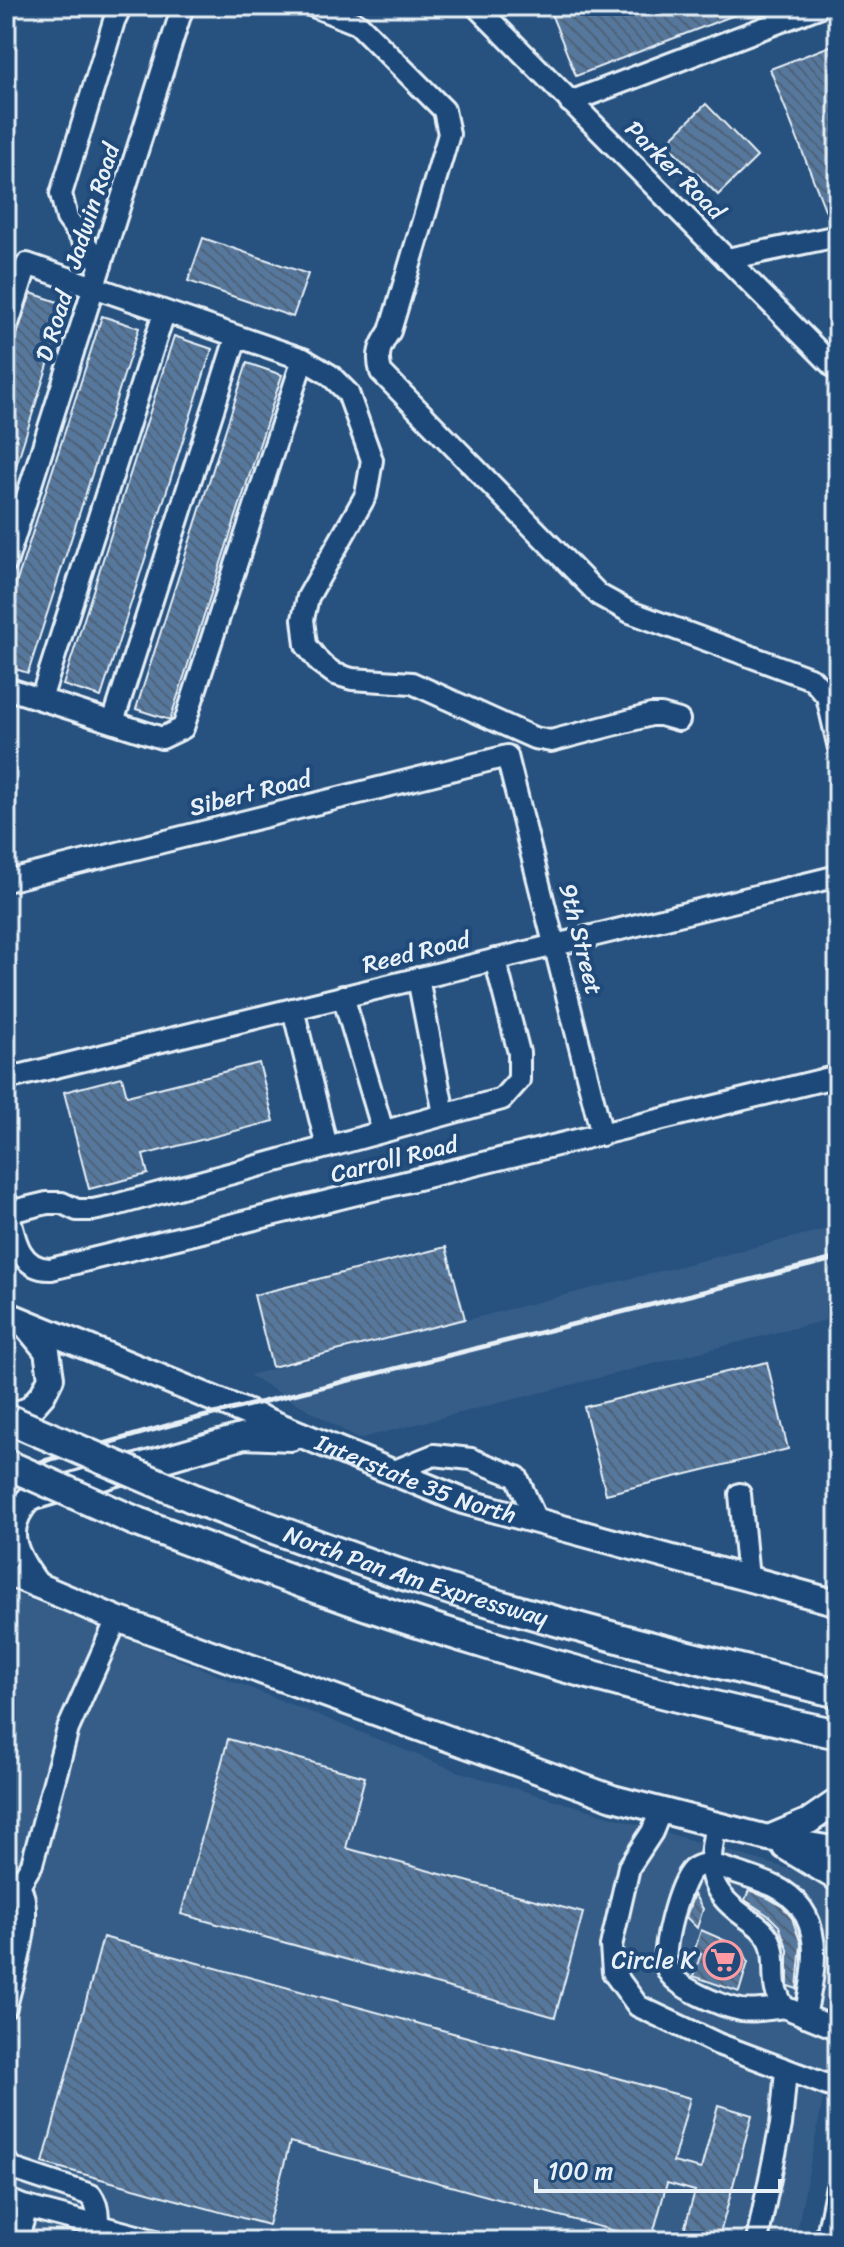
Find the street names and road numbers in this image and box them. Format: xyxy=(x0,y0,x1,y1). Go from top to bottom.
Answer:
street label: Parker Road xyxy=(615,110,737,232)
street label: Jadwin Road xyxy=(52,136,133,275)
street label: D Road xyxy=(23,283,86,367)
street label: Sibert Road xyxy=(185,757,318,828)
street label: 9th Street xyxy=(547,879,615,999)
street label: Reed Road xyxy=(358,918,475,986)
street label: Carroll Road xyxy=(326,1123,463,1195)
street label: Interstate 35 North xyxy=(308,1421,521,1536)
street label: North Pan Am Expressway xyxy=(278,1513,554,1639)

